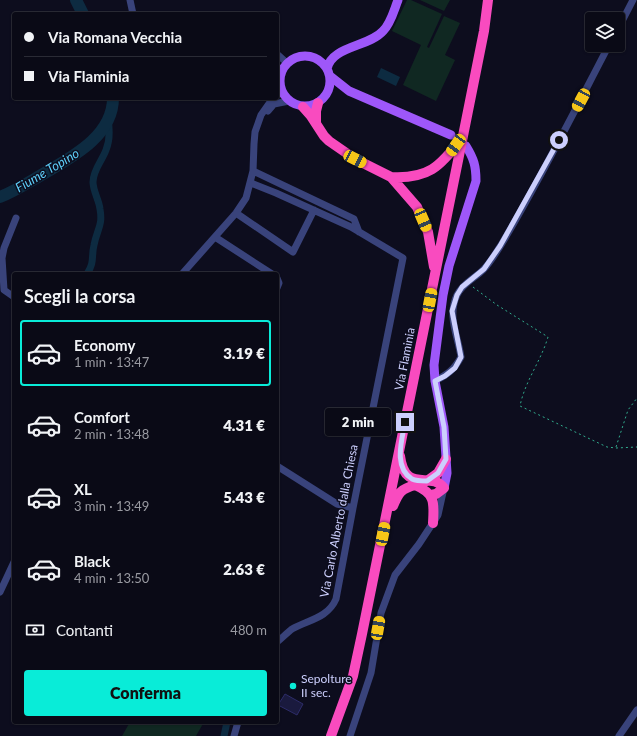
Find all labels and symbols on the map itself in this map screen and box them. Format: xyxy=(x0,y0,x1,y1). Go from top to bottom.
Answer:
car xyxy=(570,87,592,113)
route start xyxy=(550,131,568,149)
car xyxy=(444,132,468,158)
water label: Fiume Topino xyxy=(12,145,82,195)
car xyxy=(342,148,368,170)
car xyxy=(413,207,433,233)
car xyxy=(422,287,438,313)
street label: Via Flaminia xyxy=(391,326,418,392)
callout: 2 min xyxy=(325,408,391,436)
route end xyxy=(396,413,414,431)
street label: Via Carlo Alberto dalla Chiesa xyxy=(316,443,361,599)
car xyxy=(375,521,391,547)
car xyxy=(370,615,386,641)
place label: Sepolture II sec. xyxy=(301,671,352,700)
marker: Sepolture II sec. xyxy=(288,681,298,691)

